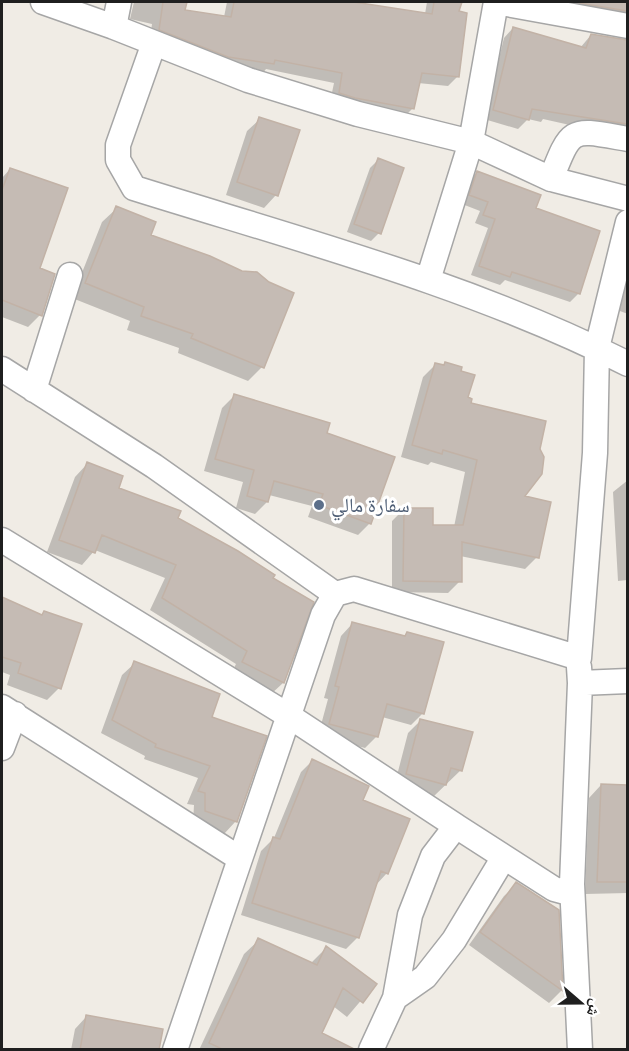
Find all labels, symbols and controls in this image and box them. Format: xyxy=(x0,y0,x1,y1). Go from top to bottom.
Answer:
place label: سفارة مالي xyxy=(331,493,410,521)
marker: سفارة مالي xyxy=(312,498,326,512)
north arrow xyxy=(551,973,611,1033)
text: ش xyxy=(583,997,606,1019)

